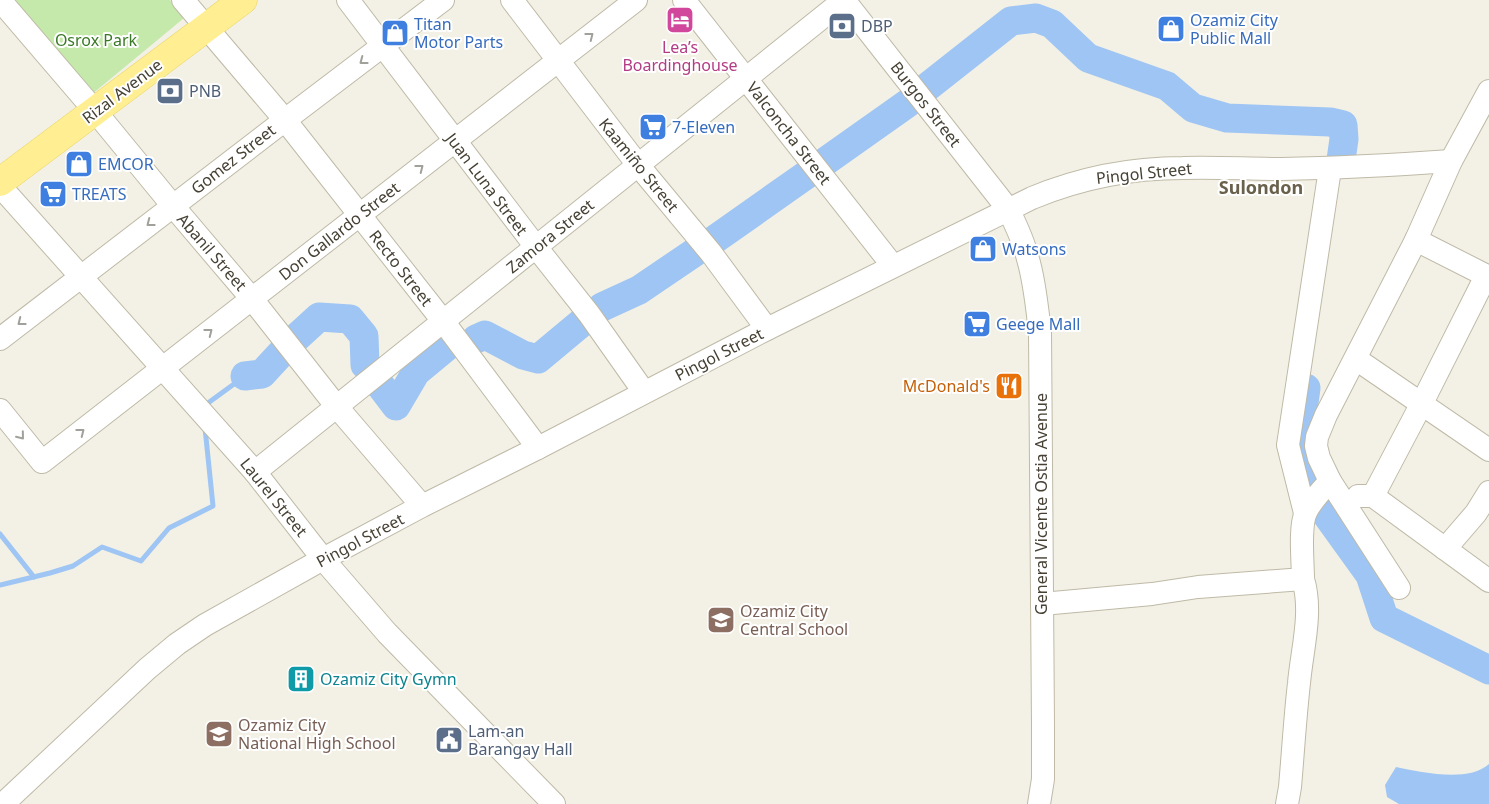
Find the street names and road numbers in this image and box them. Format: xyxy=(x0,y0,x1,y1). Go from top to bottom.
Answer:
street label: Rizal Avenue xyxy=(77,54,167,128)
street label: Burgos Street xyxy=(886,57,966,151)
street label: Valconcha Street xyxy=(742,77,836,189)
street label: Kaamiño Street xyxy=(594,113,684,217)
street label: Gomez Street xyxy=(186,119,280,199)
street label: Juan Luna Street xyxy=(440,127,533,240)
street label: Pingol Street xyxy=(1095,157,1193,189)
street label: Don Gallardo Street xyxy=(274,177,404,285)
street label: Zamora Street xyxy=(502,194,599,278)
street label: Abanil Street xyxy=(172,209,252,296)
street label: Recto Street xyxy=(364,225,438,311)
street label: Pingol Street xyxy=(671,322,767,386)
street label: General Vicente Ostia Avenue xyxy=(1030,393,1052,615)
street label: Laurel Street xyxy=(235,453,313,541)
street label: Pingol Street xyxy=(312,508,408,572)

